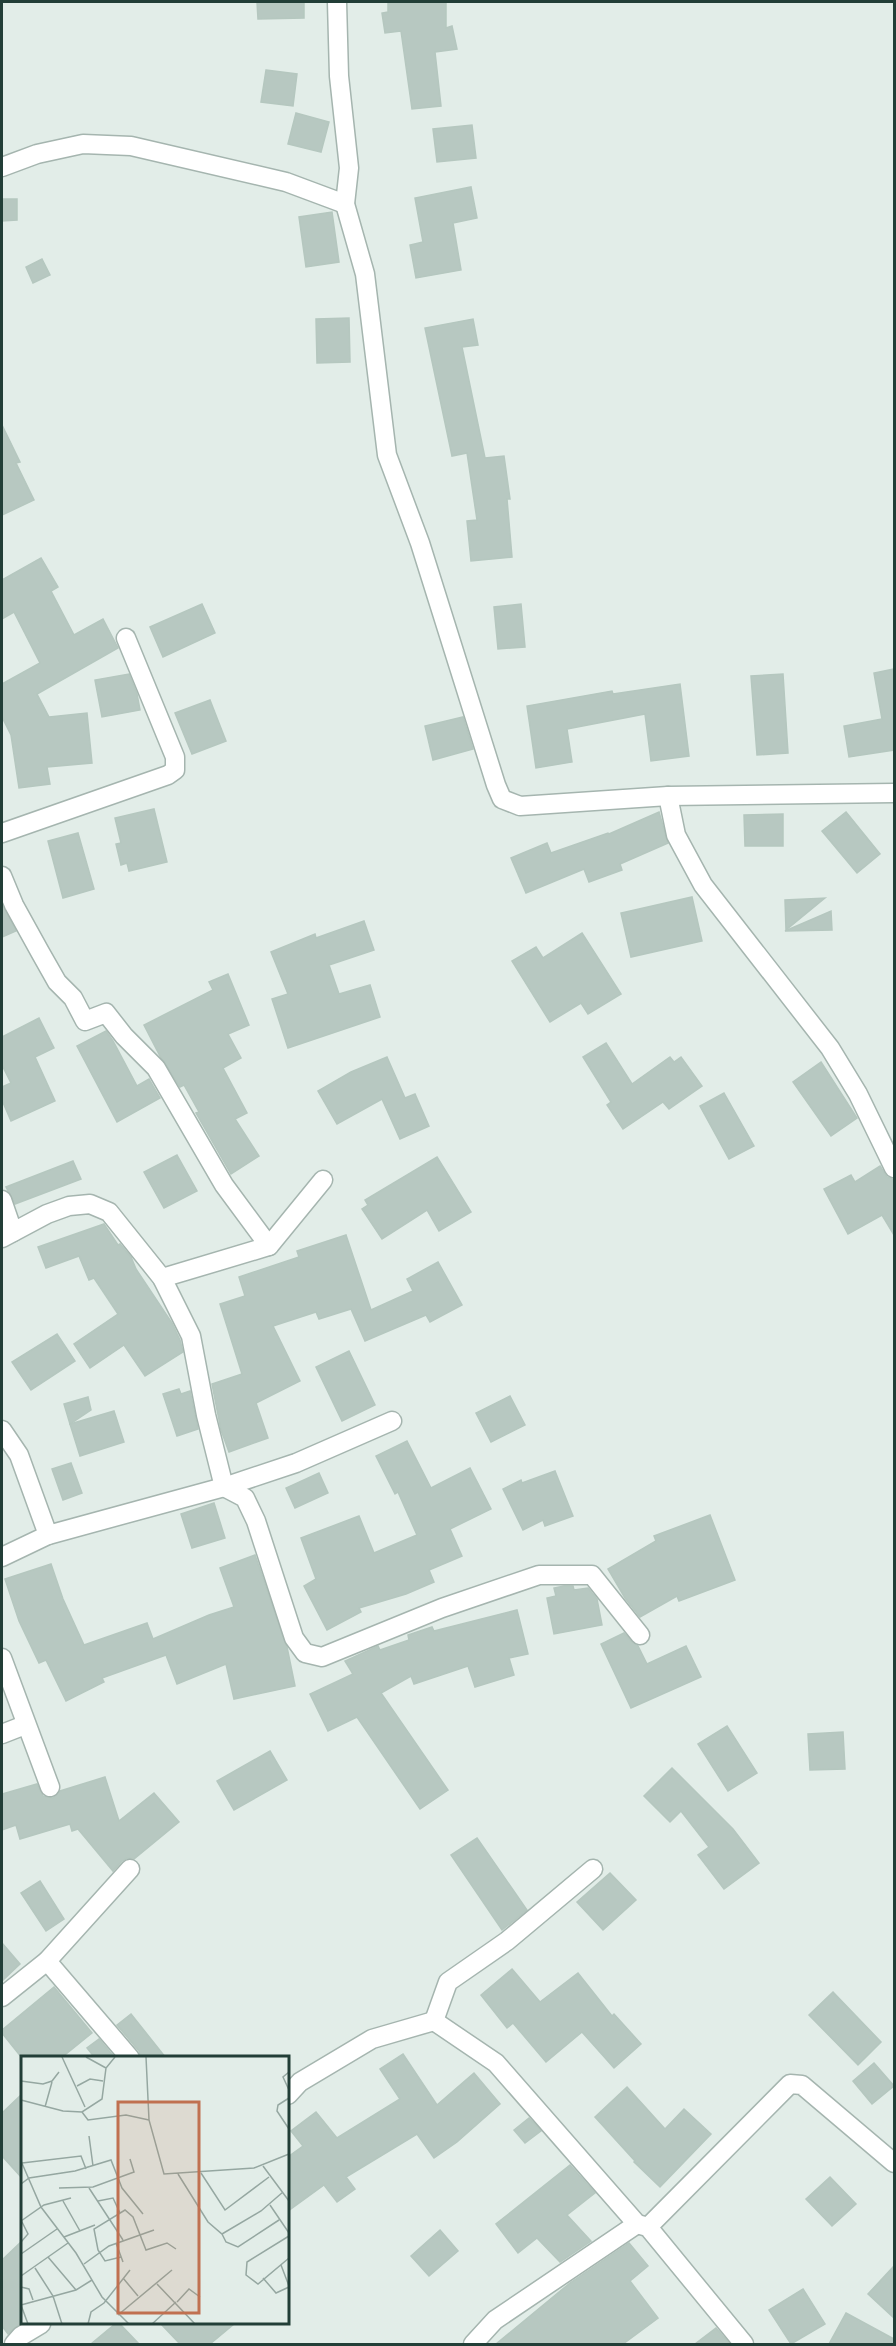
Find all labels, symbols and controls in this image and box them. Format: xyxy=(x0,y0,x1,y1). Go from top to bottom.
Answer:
inset map xyxy=(21,2056,290,2325)

